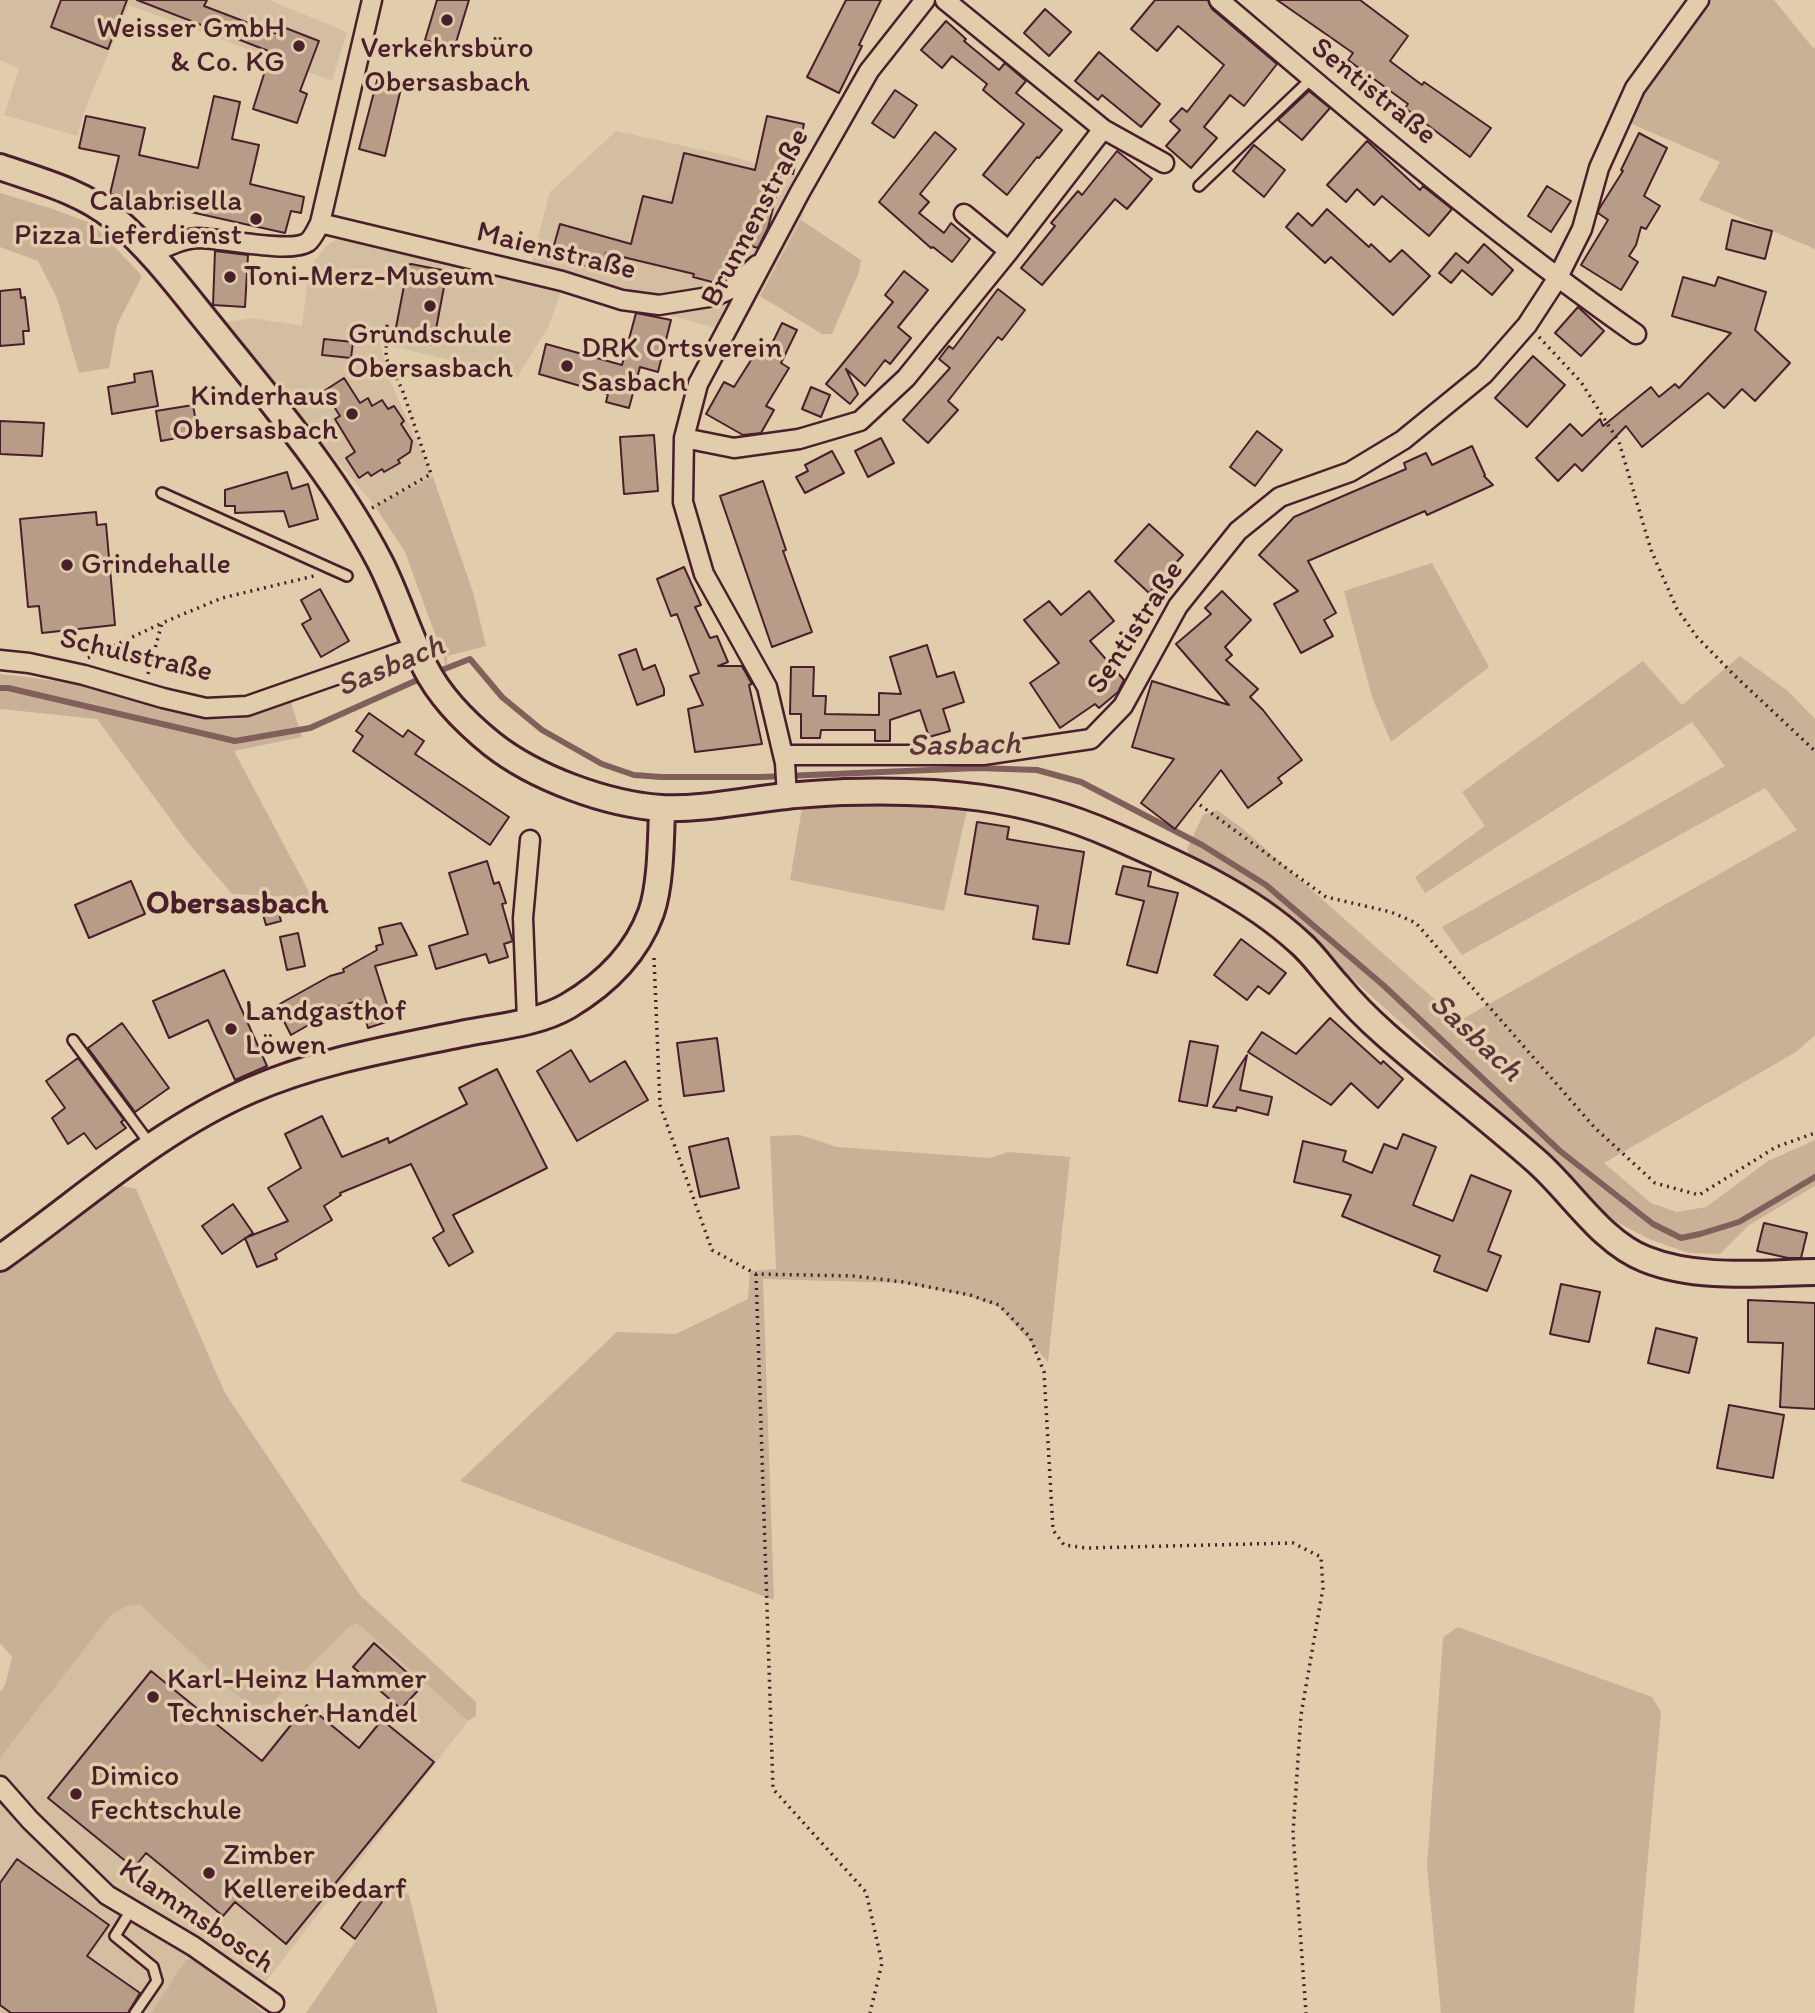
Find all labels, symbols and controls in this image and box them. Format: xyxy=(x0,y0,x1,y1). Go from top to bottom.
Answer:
place label: Weisser GmbH & Co. KG xyxy=(96,11,285,82)
marker: Verkehrsbüro Obersasbach xyxy=(439,12,455,28)
street label: Sentistraße xyxy=(1303,30,1443,154)
place label: Verkehrsbüro Obersasbach xyxy=(361,31,533,102)
marker: Weisser GmbH & Co. KG xyxy=(291,38,307,54)
street label: Brunnenstraße xyxy=(694,123,818,313)
place label: Calabrisella Pizza Lieferdienst xyxy=(14,184,242,254)
marker: Calabrisella Pizza Lieferdienst xyxy=(248,211,264,227)
street label: Maienstraße xyxy=(473,215,639,289)
place label: Toni-Merz-Museum xyxy=(244,259,494,295)
marker: Toni-Merz-Museum xyxy=(222,269,238,285)
marker: Grundschule Obersasbach xyxy=(422,298,438,314)
place label: Grundschule Obersasbach xyxy=(347,317,513,388)
place label: DRK Ortsverein Sasbach xyxy=(581,331,782,402)
marker: DRK Ortsverein Sasbach xyxy=(559,358,575,374)
place label: Kinderhaus Obersasbach xyxy=(172,379,338,449)
marker: Kinderhaus Obersasbach xyxy=(344,406,360,422)
place label: Grindehalle xyxy=(81,547,231,583)
street label: Sentistraße xyxy=(1080,555,1192,701)
marker: Grindehalle xyxy=(59,557,75,573)
street label: Schulstraße xyxy=(56,621,216,691)
water label: Sasbach xyxy=(331,627,451,707)
water label: Sasbach xyxy=(907,726,1021,766)
district label: Obersasbach xyxy=(146,885,328,925)
water label: Sasbach xyxy=(1420,985,1530,1091)
place label: Landgasthof Löwen xyxy=(245,994,406,1064)
marker: Landgasthof Löwen xyxy=(223,1021,239,1037)
place label: Karl-Heinz Hammer Technischer Handel xyxy=(167,1662,426,1732)
marker: Karl-Heinz Hammer Technischer Handel xyxy=(145,1689,161,1705)
place label: Dimico Fechtschule xyxy=(90,1759,242,1829)
marker: Dimico Fechtschule xyxy=(68,1786,84,1802)
place label: Zimber Kellereibedarf xyxy=(223,1838,406,1909)
street label: Klammsbosch xyxy=(111,1852,281,1982)
marker: Zimber Kellereibedarf xyxy=(201,1865,217,1881)

